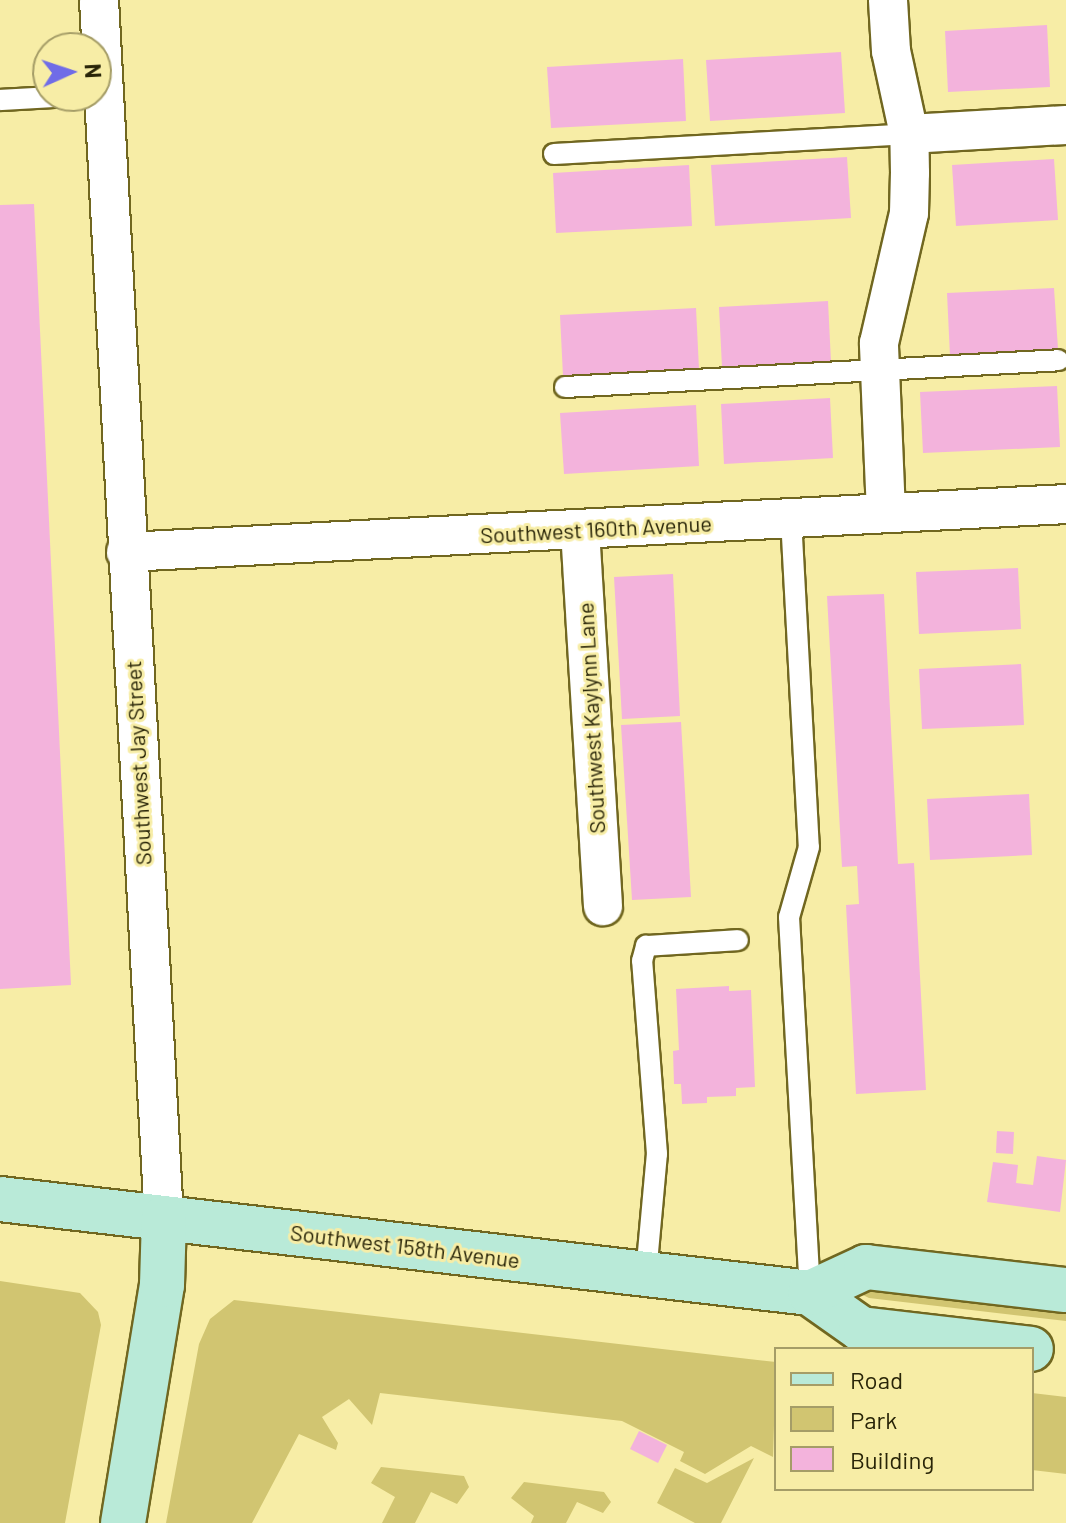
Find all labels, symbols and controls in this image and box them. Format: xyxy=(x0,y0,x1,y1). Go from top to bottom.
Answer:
north arrow xyxy=(32,32,112,112)
text: N xyxy=(81,63,107,79)
street label: Southwest 160th Avenue xyxy=(480,510,712,548)
street label: Southwest Kaylynn Lane xyxy=(572,602,610,834)
street label: Southwest Jay Street xyxy=(119,660,157,866)
street label: Southwest 158th Avenue xyxy=(289,1219,521,1273)
legend xyxy=(774,1347,1034,1491)
text: Road xyxy=(850,1365,903,1394)
text: Park xyxy=(850,1405,897,1434)
text: Building xyxy=(850,1445,934,1474)

